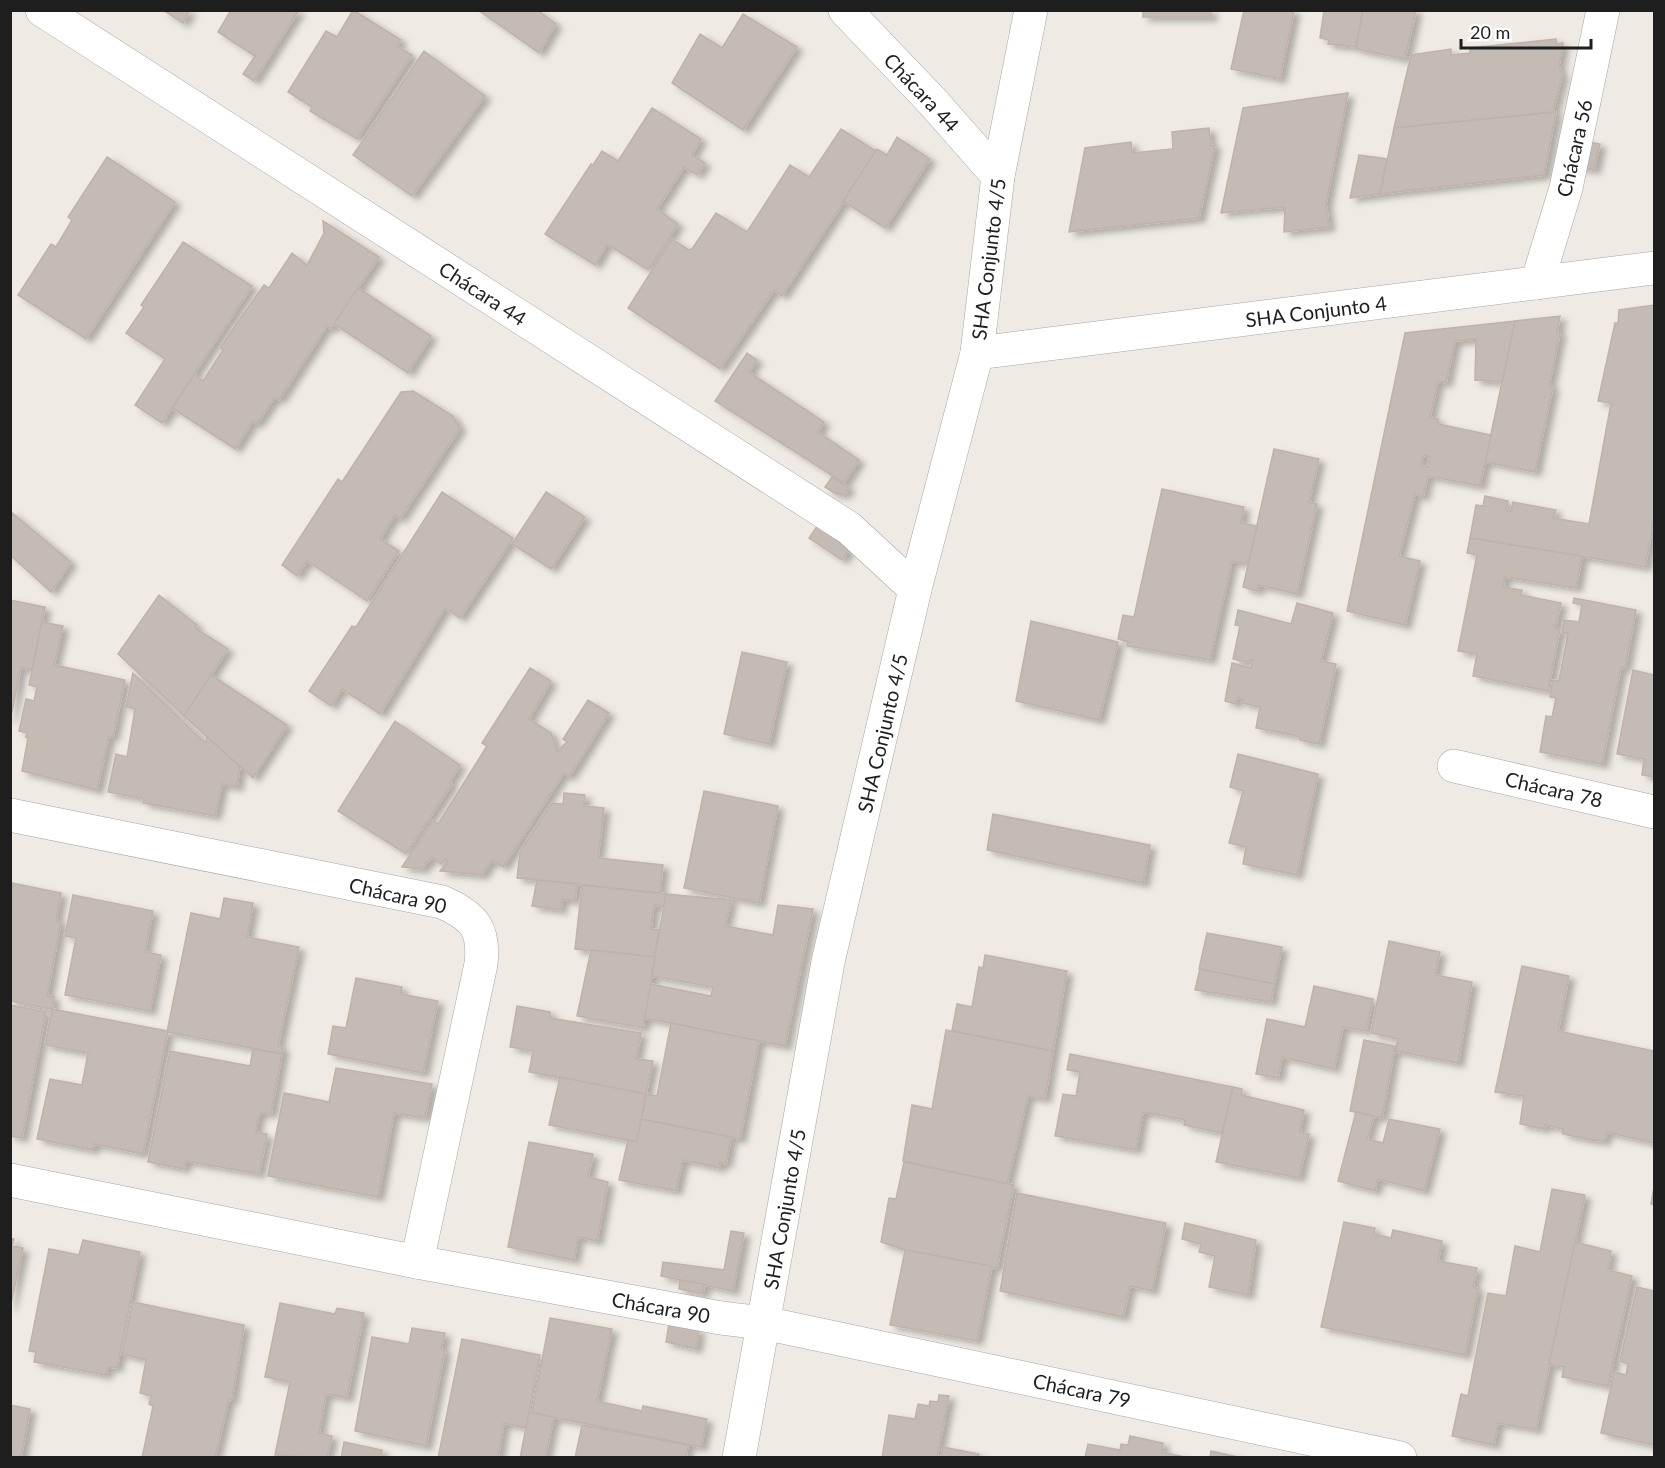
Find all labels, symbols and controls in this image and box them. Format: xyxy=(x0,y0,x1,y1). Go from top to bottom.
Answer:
scale bar xyxy=(1461,12,1592,50)
text: 20 m xyxy=(1470,21,1510,43)
street label: Chácara 44 xyxy=(879,47,965,137)
street label: Chácara 56 xyxy=(1551,97,1597,199)
street label: SHA Conjunto 4/5 xyxy=(966,177,1010,341)
street label: Chácara 44 xyxy=(435,256,532,330)
street label: SHA Conjunto 4 xyxy=(1244,290,1388,332)
street label: SHA Conjunto 4/5 xyxy=(852,651,912,815)
street label: Chácara 78 xyxy=(1503,766,1605,812)
street label: Chácara 90 xyxy=(347,872,449,918)
street label: SHA Conjunto 4/5 xyxy=(758,1127,810,1291)
street label: Chácara 90 xyxy=(610,1287,712,1327)
street label: Chácara 79 xyxy=(1031,1368,1133,1412)

